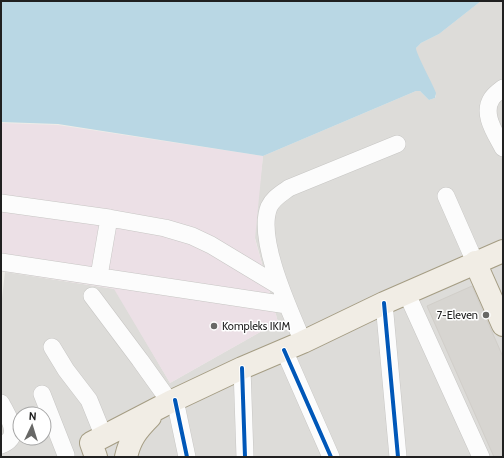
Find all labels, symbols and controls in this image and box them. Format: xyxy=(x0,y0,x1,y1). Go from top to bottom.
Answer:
place label: 7-Eleven xyxy=(437,308,478,322)
marker: 7-Eleven xyxy=(481,310,491,320)
place label: Kompleks IKIM xyxy=(222,319,291,333)
marker: Kompleks IKIM xyxy=(209,321,219,331)
north arrow xyxy=(12,406,52,446)
text: N xyxy=(28,409,37,423)

